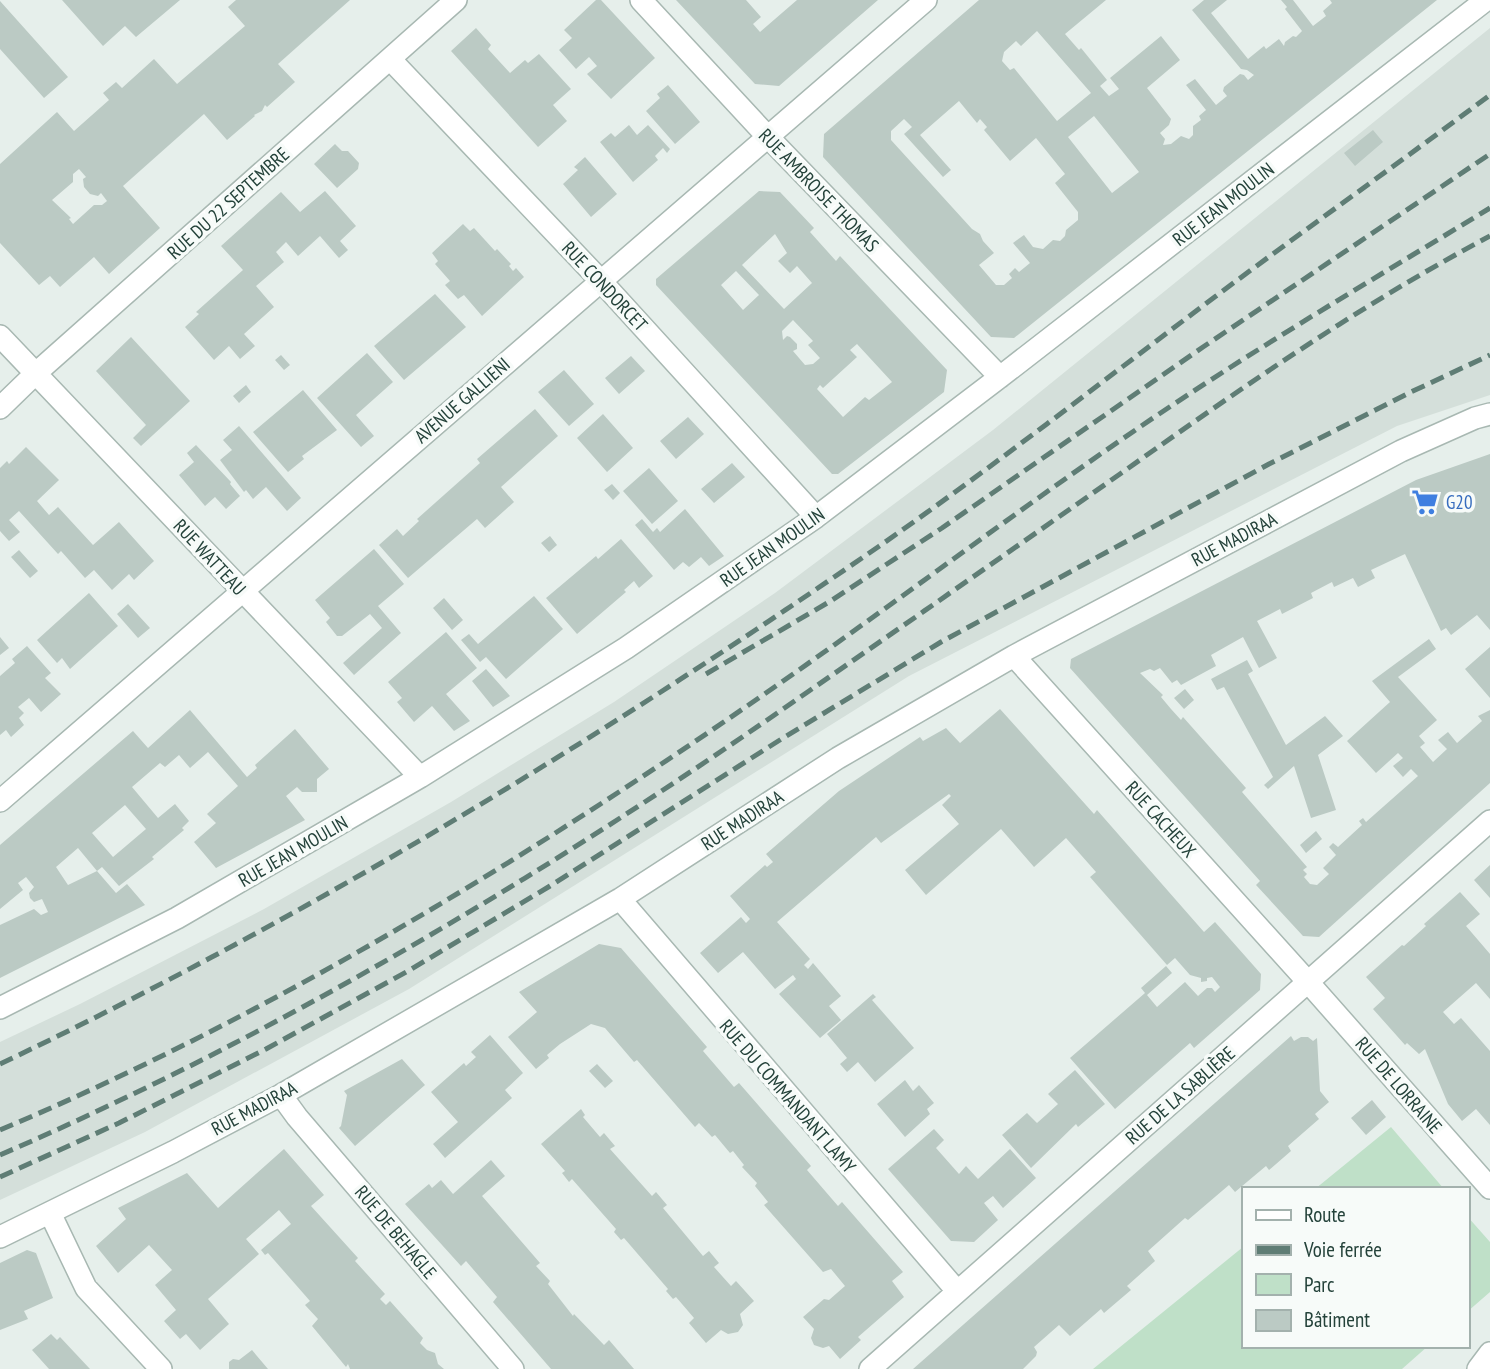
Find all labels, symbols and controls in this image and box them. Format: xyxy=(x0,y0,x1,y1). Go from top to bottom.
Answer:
street label: RUE AMBROISE THOMAS xyxy=(754,123,884,257)
street label: RUE DU 22 SEPTEMBRE xyxy=(162,142,294,264)
street label: RUE JEAN MOULIN xyxy=(1167,157,1279,251)
street label: RUE CONDORCET xyxy=(557,236,653,336)
street label: AVENUE GALLIENI xyxy=(409,352,515,448)
supermarket icon: G20 xyxy=(1410,487,1440,517)
place label: G20 xyxy=(1446,490,1472,514)
street label: RUE JEAN MOULIN xyxy=(715,502,829,592)
street label: RUE MADIRAA xyxy=(1187,506,1281,572)
street label: RUE WATTEAU xyxy=(169,514,251,600)
street label: RUE CACHEUX xyxy=(1120,776,1202,862)
street label: RUE MADIRAA xyxy=(696,785,788,855)
street label: RUE JEAN MOULIN xyxy=(234,810,352,892)
street label: RUE DU COMMANDANT LAMY xyxy=(715,1014,861,1178)
street label: RUE DE LORRAINE xyxy=(1351,1032,1447,1138)
street label: RUE DE LA SABLIÈRE xyxy=(1120,1041,1240,1149)
street label: RUE MADIRAA xyxy=(207,1075,301,1141)
street label: RUE DE BEHAGLE xyxy=(350,1180,442,1284)
legend xyxy=(1242,1187,1469,1348)
text: Route xyxy=(1304,1201,1346,1228)
text: Voie ferrée xyxy=(1303,1236,1382,1263)
text: Parc xyxy=(1304,1271,1335,1298)
text: Bâtiment xyxy=(1304,1306,1370,1333)

